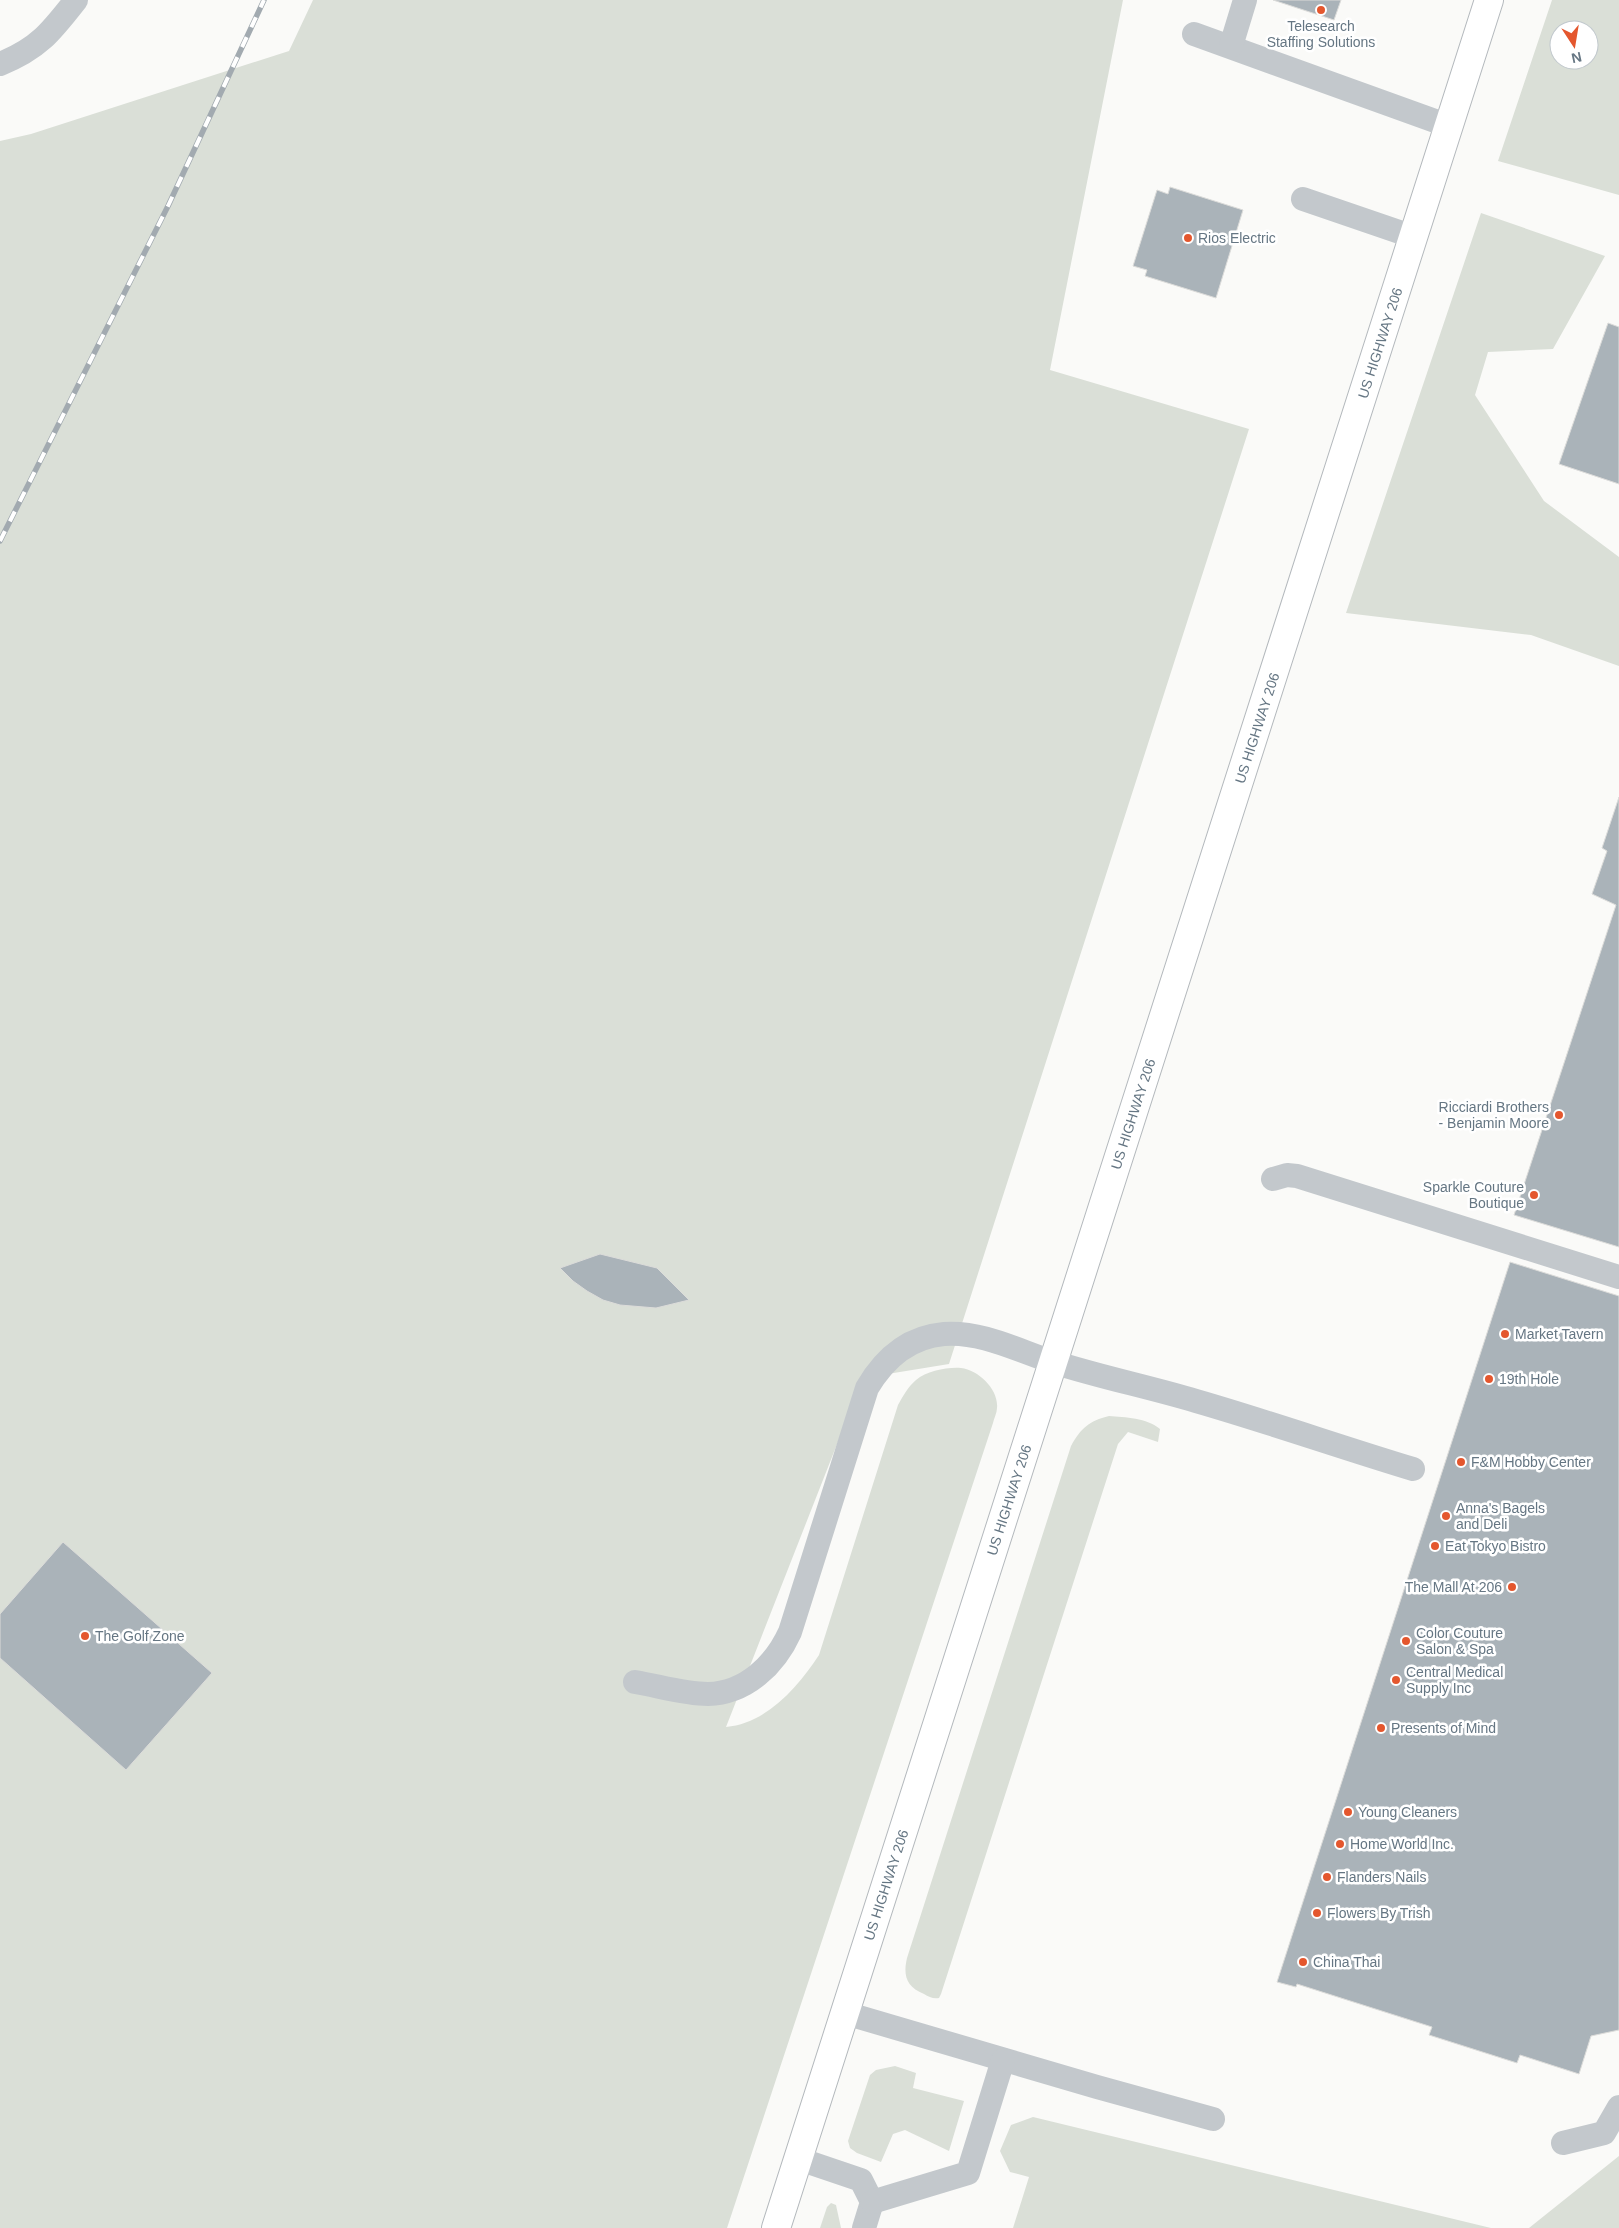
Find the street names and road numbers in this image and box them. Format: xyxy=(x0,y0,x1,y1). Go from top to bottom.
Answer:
street label: US HIGHWAY 206 xyxy=(1355,285,1406,400)
street label: US HIGHWAY 206 xyxy=(1232,670,1283,785)
street label: US HIGHWAY 206 xyxy=(1108,1056,1159,1171)
street label: US HIGHWAY 206 xyxy=(984,1442,1035,1557)
street label: US HIGHWAY 206 xyxy=(861,1827,912,1942)

